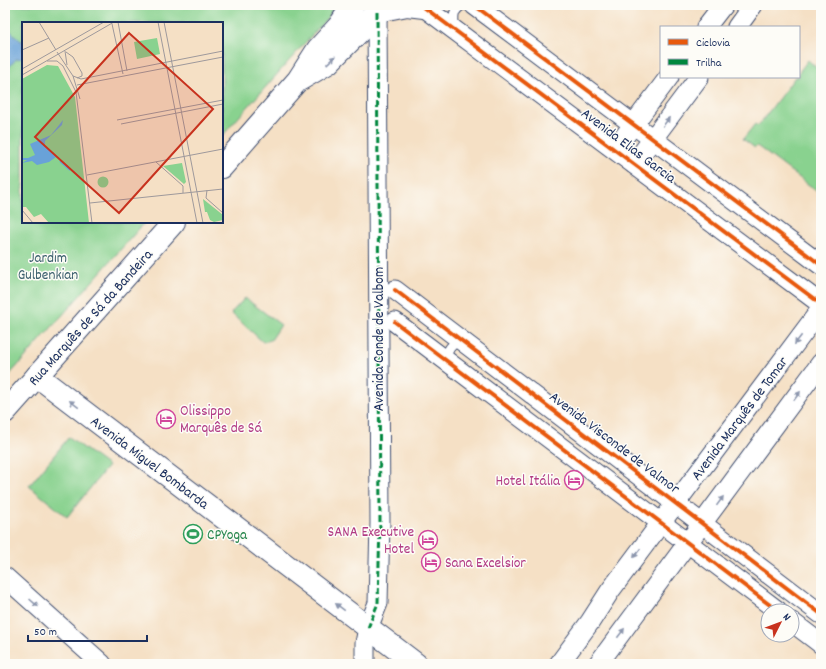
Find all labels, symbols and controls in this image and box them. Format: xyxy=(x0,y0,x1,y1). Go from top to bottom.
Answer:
inset map xyxy=(22,22,223,223)
legend xyxy=(660,26,800,78)
text: Ciclovia xyxy=(696,35,730,52)
one-way arrow xyxy=(326,55,336,64)
text: Trilha xyxy=(696,55,722,72)
street label: Avenida Elias Garcia xyxy=(576,103,681,190)
one-way arrow xyxy=(662,116,670,127)
street label: Rua Marquês de Sá da Bandeira xyxy=(24,244,160,392)
park label: Jardim Gulbenkian xyxy=(18,248,78,287)
street label: Avenida Conde de Valbom xyxy=(369,267,391,411)
one-way arrow xyxy=(793,335,802,346)
street label: Avenida Marquês de Tomar xyxy=(687,352,795,486)
street label: Avenida Visconde de Valmor xyxy=(544,387,684,500)
one-way arrow xyxy=(793,390,801,401)
one-way arrow xyxy=(69,400,80,409)
place label: Olissippo Marquês de Sá xyxy=(180,401,262,440)
hotel icon: Olissippo Marquês de Sá xyxy=(155,408,177,430)
street label: Avenida Miguel Bombarda xyxy=(85,412,214,516)
hotel icon: Hotel Itália xyxy=(563,469,585,491)
place label: Hotel Itália xyxy=(495,471,561,493)
one-way arrow xyxy=(716,495,724,506)
place label: SANA Executive Hotel xyxy=(328,522,414,561)
sports icon: CPYoga xyxy=(182,523,204,545)
place label: CPYoga xyxy=(207,525,248,547)
hotel icon: SANA Executive Hotel xyxy=(417,529,439,551)
one-way arrow xyxy=(633,548,642,559)
hotel icon: Sana Excelsior xyxy=(420,551,442,573)
place label: Sana Excelsior xyxy=(445,553,526,575)
one-way arrow xyxy=(29,598,39,608)
one-way arrow xyxy=(334,602,345,611)
north arrow xyxy=(760,603,800,643)
text: N xyxy=(778,610,794,625)
scale bar xyxy=(28,617,147,643)
text: 50 m xyxy=(34,624,57,641)
one-way arrow xyxy=(617,627,625,638)

